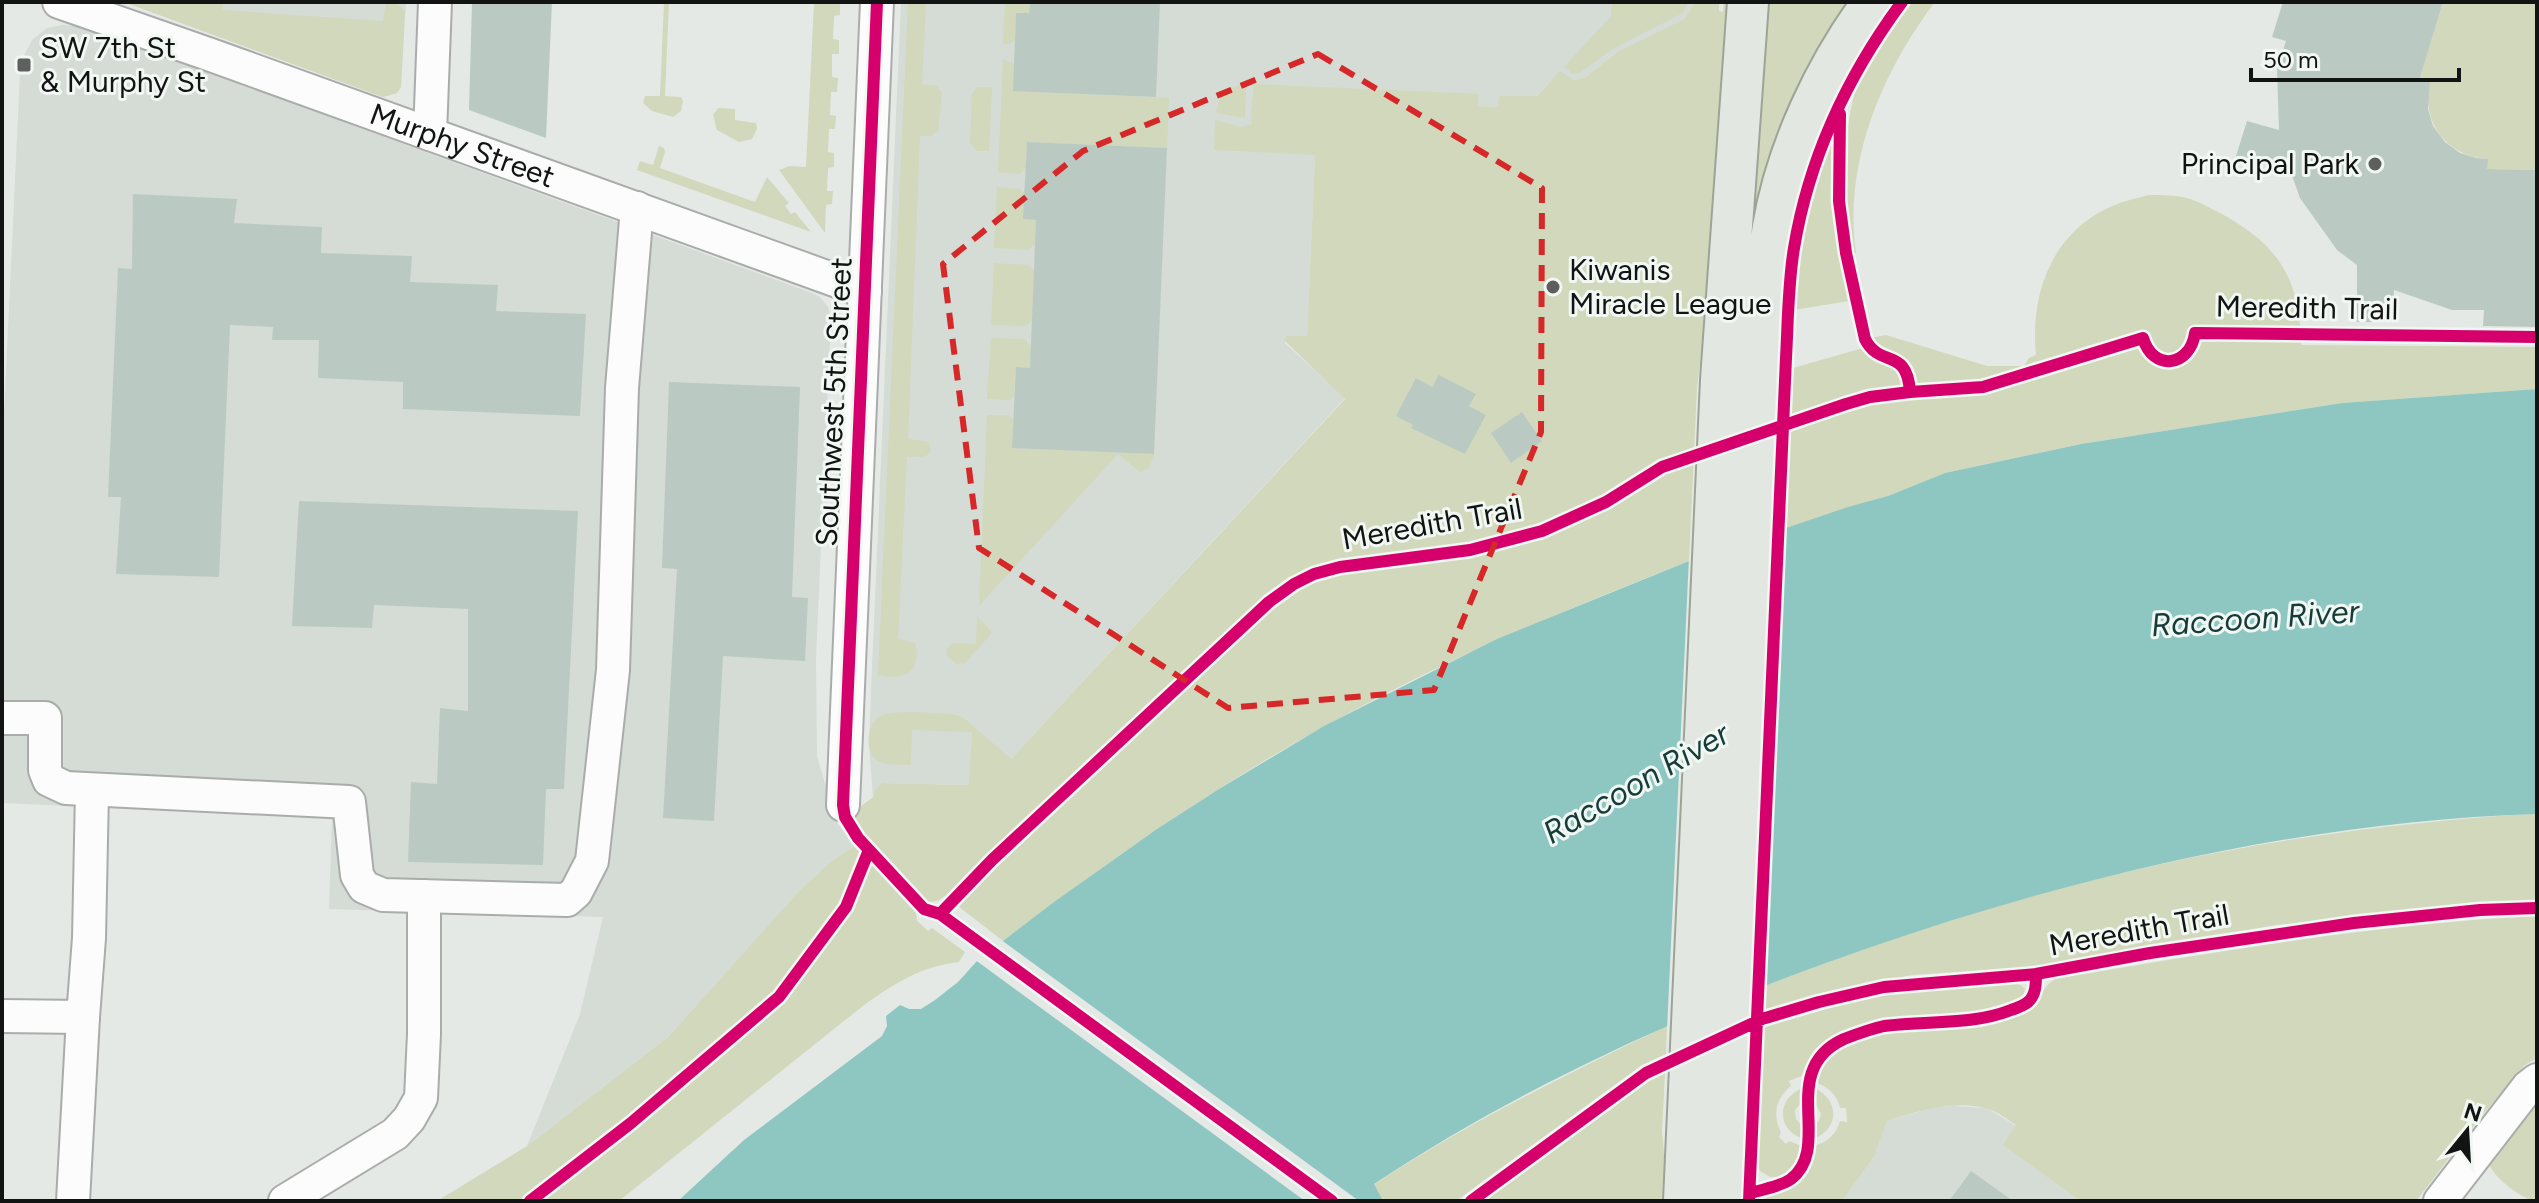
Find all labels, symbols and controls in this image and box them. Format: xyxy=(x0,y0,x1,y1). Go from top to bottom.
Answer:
place label: SW 7th St & Murphy St xyxy=(40,29,206,100)
scale bar xyxy=(2251,32,2459,82)
text: 50 m xyxy=(2263,45,2319,74)
marker: SW 7th St & Murphy St xyxy=(15,56,33,74)
street label: Murphy Street xyxy=(365,95,560,195)
place label: Principal Park xyxy=(2181,145,2359,182)
marker: Principal Park xyxy=(2366,155,2384,173)
place label: Kiwanis Miracle League xyxy=(1569,251,1771,322)
street label: Southwest 5th Street xyxy=(807,256,860,547)
marker: Kiwanis Miracle League xyxy=(1544,278,1562,296)
street label: Meredith Trail xyxy=(2215,287,2399,328)
street label: Meredith Trail xyxy=(1339,489,1525,558)
water label: Raccoon River xyxy=(2150,592,2362,644)
water label: Raccoon River xyxy=(1536,714,1737,852)
street label: Meredith Trail xyxy=(2046,895,2232,964)
north arrow xyxy=(2427,1091,2507,1171)
text: N xyxy=(2461,1097,2485,1128)

